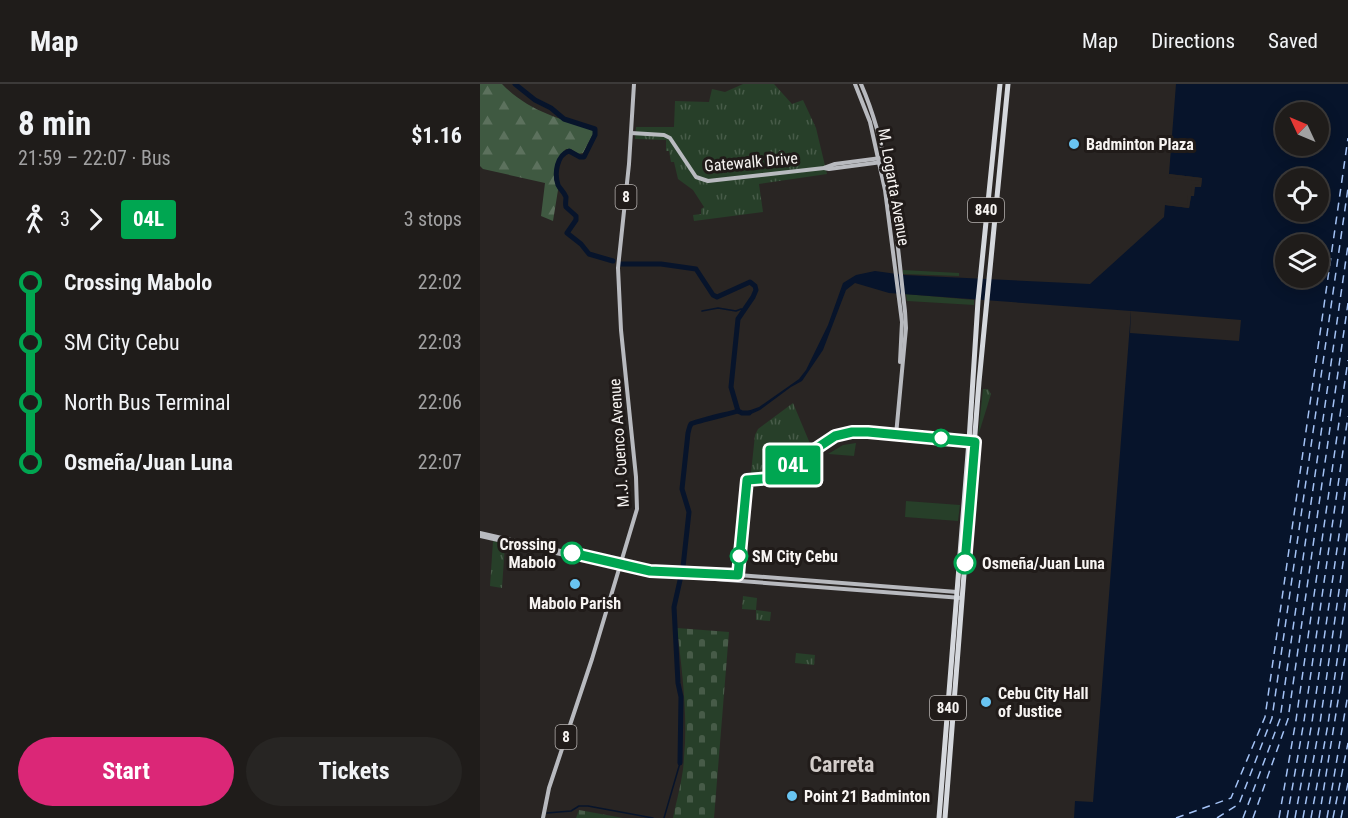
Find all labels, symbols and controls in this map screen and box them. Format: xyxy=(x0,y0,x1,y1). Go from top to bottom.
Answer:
text: Map xyxy=(30,25,78,58)
text: Map xyxy=(1082,29,1118,53)
text: Directions xyxy=(1151,29,1235,53)
text: Saved xyxy=(1268,29,1318,53)
north arrow xyxy=(1275,102,1329,156)
map controls xyxy=(1275,102,1329,288)
text: 8 min xyxy=(18,104,91,143)
text: $1.16 xyxy=(411,123,462,148)
street label: M. Logarta Avenue xyxy=(874,127,914,247)
place label: Badminton Plaza xyxy=(1086,135,1194,154)
marker: Badminton Plaza xyxy=(1067,137,1081,151)
text: 21:59 – 22:07 · Bus xyxy=(18,146,171,170)
street label: Gatewalk Drive xyxy=(703,148,799,176)
button: locate xyxy=(1275,168,1329,222)
road number: 8 xyxy=(616,185,636,209)
road number: 840 xyxy=(968,198,1004,222)
icon: walk xyxy=(18,203,51,236)
icon: forward xyxy=(79,203,112,236)
text: 3 xyxy=(60,207,70,231)
text: 04L xyxy=(133,207,164,231)
text: 3 stops xyxy=(404,207,462,231)
button: layers xyxy=(1275,234,1329,288)
text: Crossing Mabolo xyxy=(64,270,212,295)
text: 22:02 xyxy=(418,270,462,294)
text: SM City Cebu xyxy=(64,330,180,355)
text: 22:03 xyxy=(418,330,462,354)
street label: M.J. Cuenco Avenue xyxy=(605,378,633,508)
text: North Bus Terminal xyxy=(64,390,231,415)
text: 22:06 xyxy=(418,390,462,414)
unlabelled marker xyxy=(932,429,950,447)
line badge: 04L xyxy=(758,446,828,484)
text: Osmeña/Juan Luna xyxy=(64,450,233,475)
text: 22:07 xyxy=(418,450,462,474)
text: 04L xyxy=(777,453,809,477)
place label: Crossing Mabolo xyxy=(499,535,556,572)
marker: Crossing Mabolo xyxy=(561,542,583,564)
marker: SM City Cebu xyxy=(730,547,748,565)
place label: SM City Cebu xyxy=(752,547,838,566)
marker: Osmeña/Juan Luna xyxy=(954,552,976,574)
place label: Osmeña/Juan Luna xyxy=(982,554,1105,573)
marker: Mabolo Parish xyxy=(568,577,582,591)
place label: Mabolo Parish xyxy=(529,594,621,613)
place label: Cebu City Hall of Justice xyxy=(998,684,1089,721)
marker: Cebu City Hall of Justice xyxy=(979,695,993,709)
road number: 840 xyxy=(930,696,966,720)
road number: 8 xyxy=(556,725,577,749)
button: Start xyxy=(18,737,234,806)
button: Tickets xyxy=(246,737,462,806)
district label: Carreta xyxy=(810,752,874,777)
place label: Point 21 Badminton xyxy=(804,787,930,806)
marker: Point 21 Badminton xyxy=(785,789,799,803)

